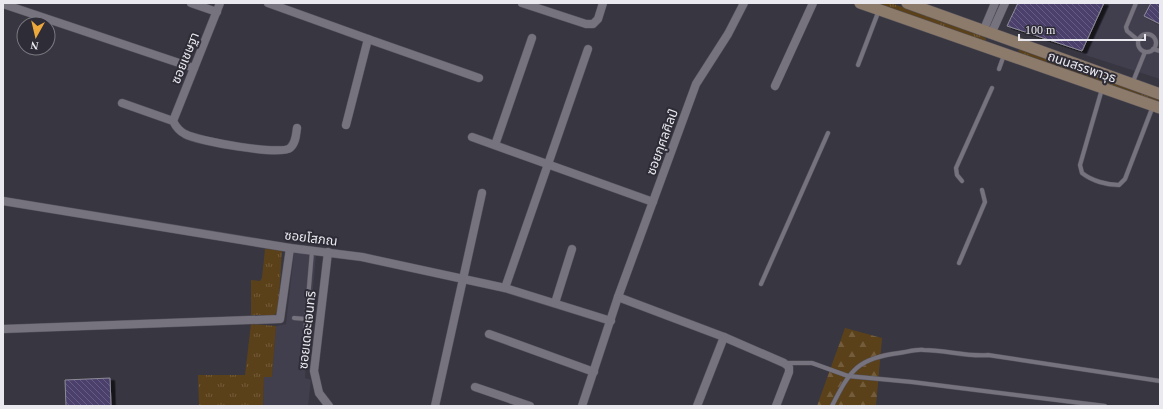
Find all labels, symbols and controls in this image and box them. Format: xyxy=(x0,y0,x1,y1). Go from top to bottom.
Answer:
north arrow xyxy=(16,16,56,56)
scale bar xyxy=(1019,16,1145,42)
text: 100 m xyxy=(1025,23,1056,37)
street label: ซอยเชษฐา xyxy=(168,30,202,86)
text: N xyxy=(30,39,39,52)
street label: ถนนสรรพาวุธ xyxy=(1046,48,1118,86)
street label: ซอยกุศลศิลป์ xyxy=(643,107,681,177)
street label: ซอยโสภณ xyxy=(284,227,338,249)
street label: ซอยเดอะเจนทริ xyxy=(295,290,319,370)

